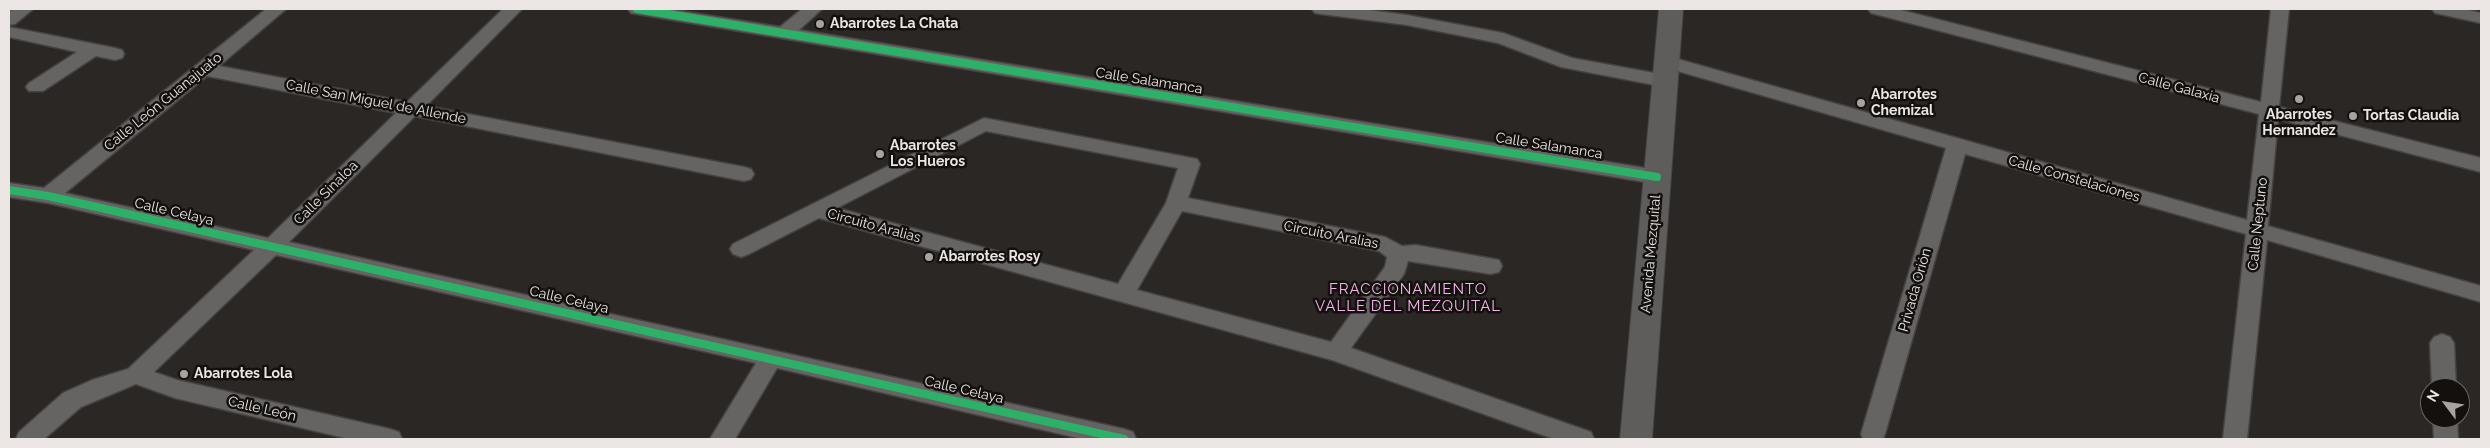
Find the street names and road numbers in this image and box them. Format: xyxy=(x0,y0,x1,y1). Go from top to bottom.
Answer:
street label: Calle León Guanajuato xyxy=(101,49,225,155)
street label: Calle Salamanca xyxy=(1094,64,1204,98)
street label: Calle Galaxia xyxy=(2137,69,2221,107)
street label: Calle San Miguel de Allende xyxy=(284,76,468,128)
street label: Calle Salamanca xyxy=(1494,129,1604,163)
street label: Calle Constelaciones xyxy=(2006,152,2142,206)
street label: Calle Sinaloa xyxy=(290,157,362,229)
street label: Calle Neptuno xyxy=(2245,177,2271,271)
street label: Avenida Mezquital xyxy=(1637,194,1665,314)
street label: Calle Celaya xyxy=(133,195,215,229)
street label: Circuito Aralias xyxy=(825,205,923,247)
street label: Circuito Aralias xyxy=(1282,218,1380,252)
street label: Privada Orión xyxy=(1895,246,1935,334)
street label: Calle Celaya xyxy=(528,283,610,317)
street label: Calle Celaya xyxy=(923,373,1005,407)
street label: Calle León xyxy=(226,393,298,425)

